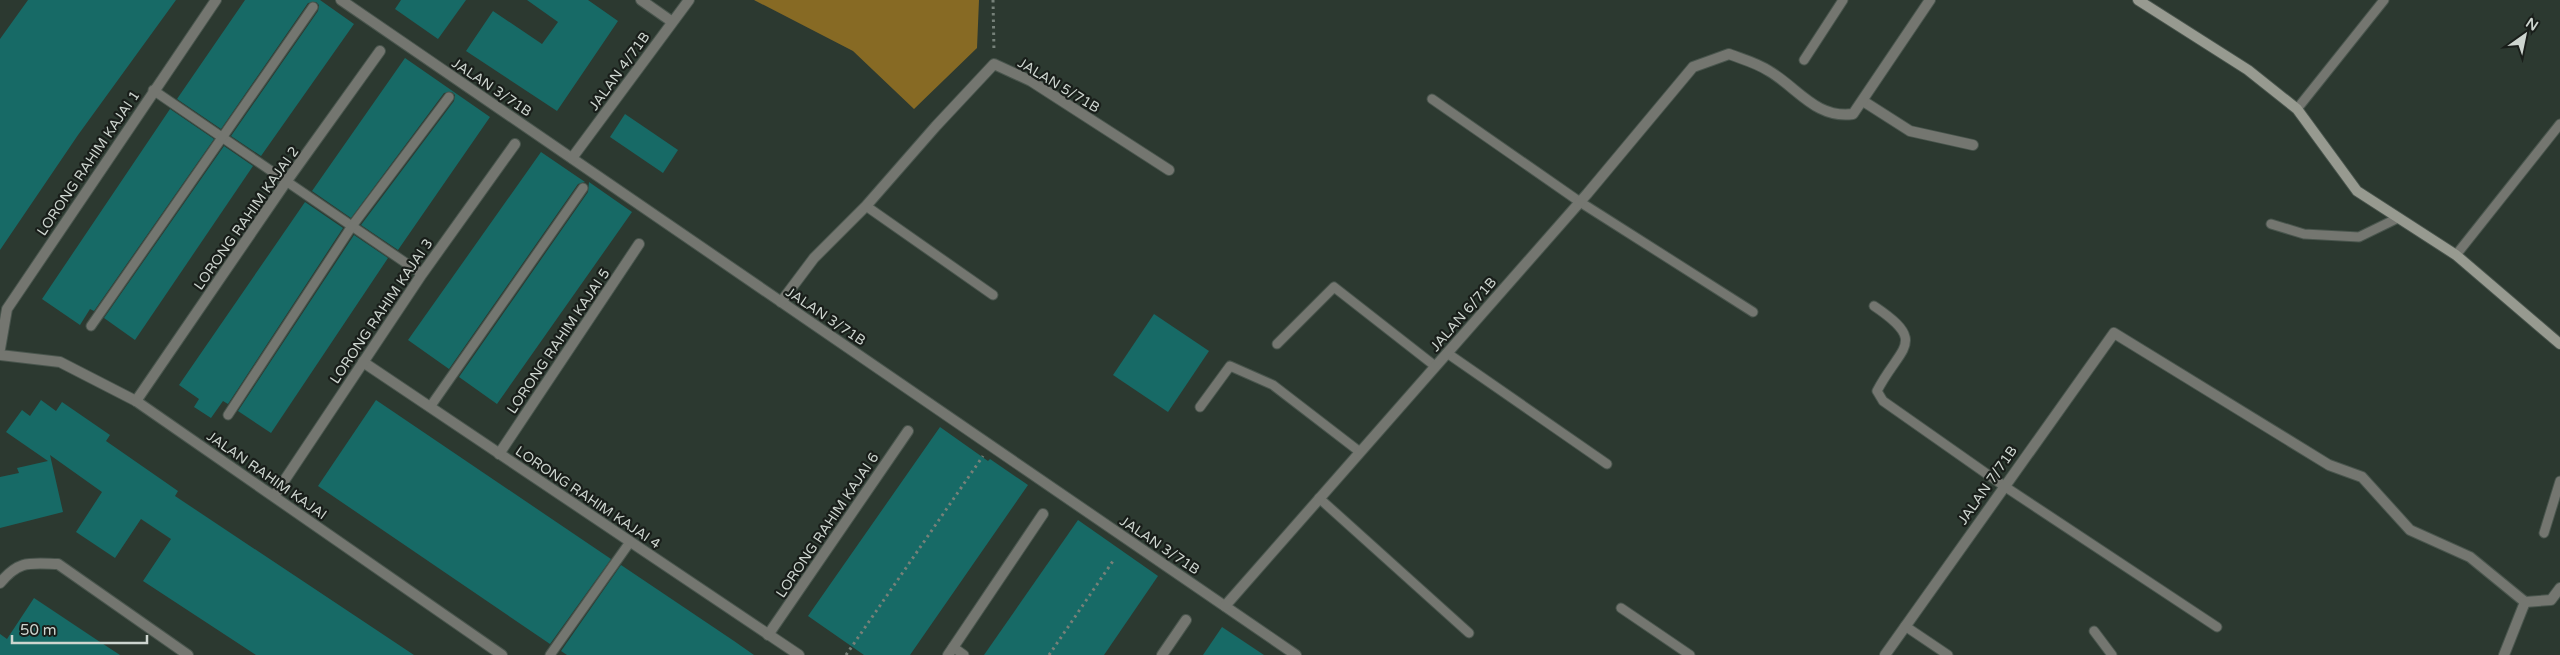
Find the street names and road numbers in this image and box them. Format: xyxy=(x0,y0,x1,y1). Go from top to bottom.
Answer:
street label: JALAN 4/71B xyxy=(585,29,653,114)
street label: JALAN 5/71B xyxy=(1015,54,1103,117)
street label: JALAN 3/71B xyxy=(449,55,535,120)
street label: LORONG RAHIM KAJAI 1 xyxy=(33,88,143,239)
street label: LORONG RAHIM KAJAI 2 xyxy=(190,143,303,293)
street label: LORONG RAHIM KAJAI 3 xyxy=(326,236,436,387)
street label: LORONG RAHIM KAJAI 5 xyxy=(503,266,613,417)
street label: JALAN 6/71B xyxy=(1427,274,1500,355)
street label: JALAN 3/71B xyxy=(783,284,869,349)
street label: JALAN RAHIM KAJAI xyxy=(203,428,330,523)
street label: LORONG RAHIM KAJAI 4 xyxy=(512,442,664,552)
street label: JALAN 7/71B xyxy=(1954,443,2021,528)
street label: LORONG RAHIM KAJAI 6 xyxy=(772,449,882,601)
street label: JALAN 3/71B xyxy=(1117,513,1203,578)

